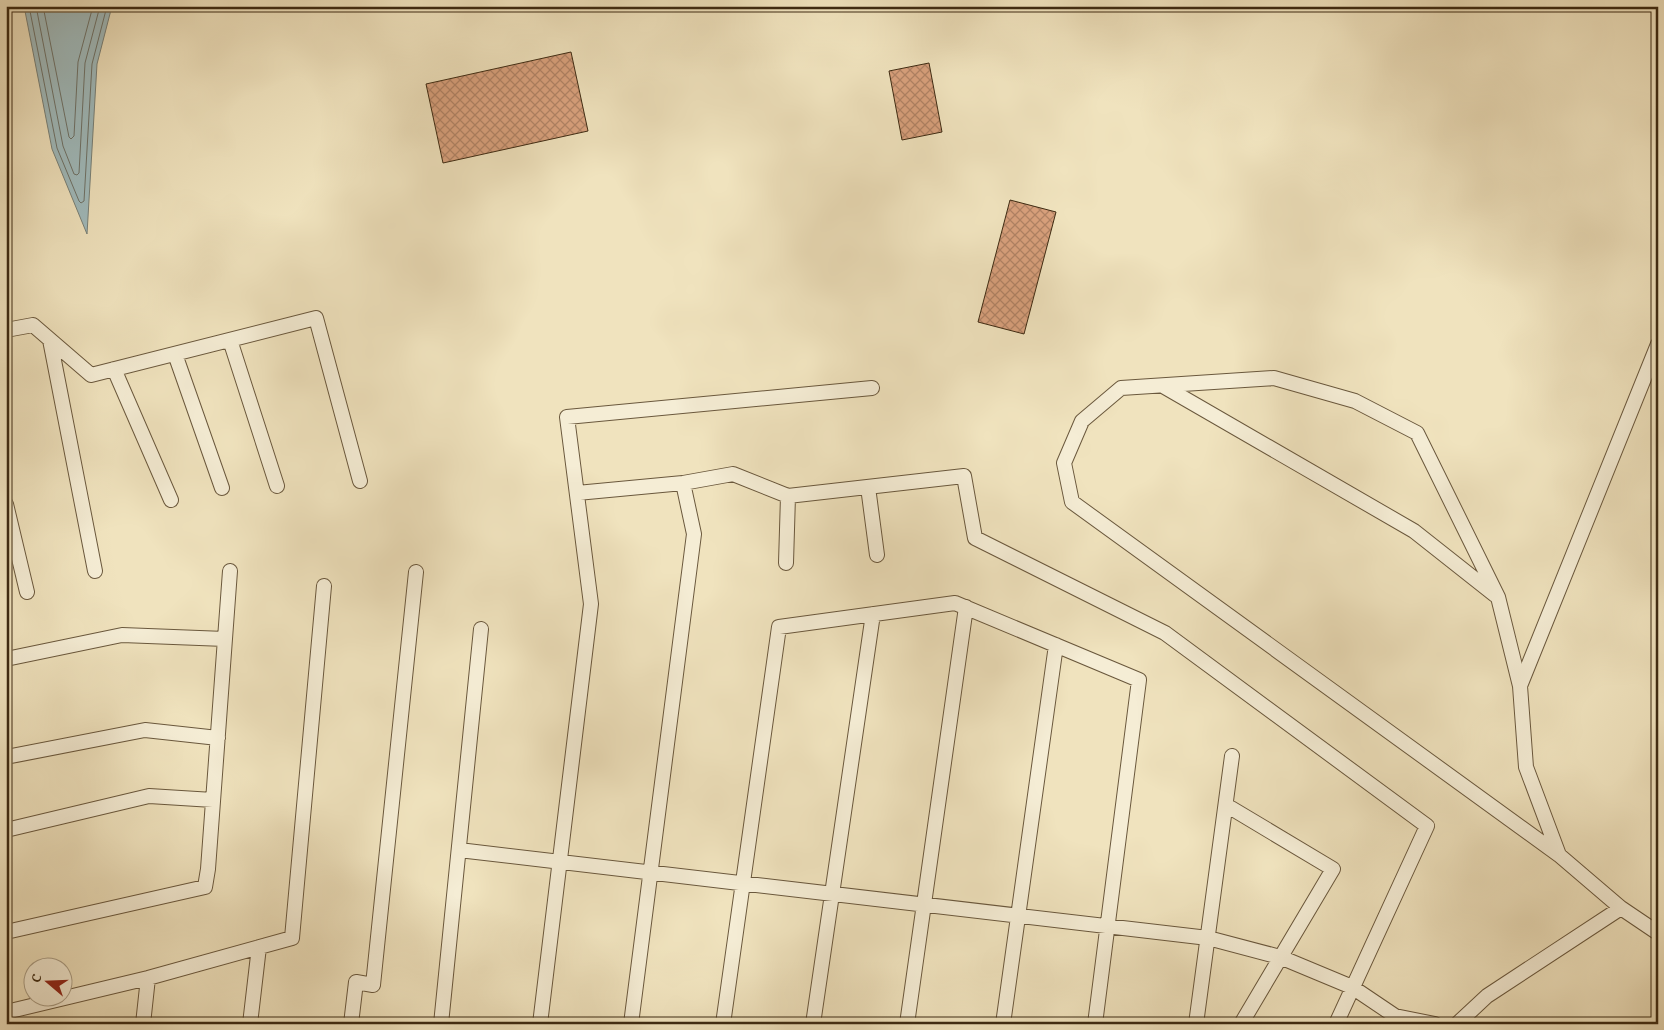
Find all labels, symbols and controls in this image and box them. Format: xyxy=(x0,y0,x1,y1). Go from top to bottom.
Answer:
north arrow xyxy=(22,958,72,1008)
text: С xyxy=(25,971,46,985)

